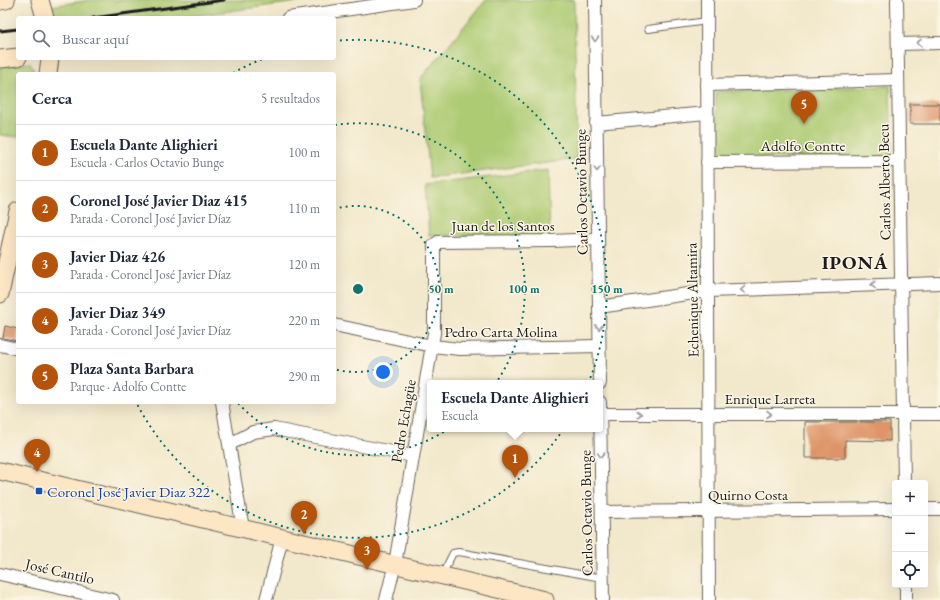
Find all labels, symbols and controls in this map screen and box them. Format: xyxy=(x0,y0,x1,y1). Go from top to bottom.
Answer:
search box xyxy=(16,16,336,60)
icon: search xyxy=(30,27,52,49)
text: Buscar aquí xyxy=(62,29,129,48)
one-way arrow xyxy=(591,36,599,42)
one-way arrow xyxy=(916,39,922,47)
text: Cerca xyxy=(32,87,72,109)
text: 5 resultados xyxy=(261,90,320,107)
pin: 5 xyxy=(791,91,817,124)
street label: Carlos Alberto Becu xyxy=(873,123,895,241)
street label: Carlos Octavio Bunge xyxy=(570,129,592,255)
text: Escuela Dante Alighieri xyxy=(70,135,218,154)
street label: Adolfo Contte xyxy=(760,136,846,155)
text: 1 xyxy=(42,144,48,161)
text: 100 m xyxy=(289,144,320,161)
text: Escuela · Carlos Octavio Bunge xyxy=(70,154,224,171)
one-way arrow xyxy=(593,166,601,172)
text: Coronel José Javier Diaz 415 xyxy=(70,191,248,210)
text: 2 xyxy=(42,200,48,217)
text: 110 m xyxy=(289,200,320,217)
text: Parada · Coronel José Javier Díaz xyxy=(70,210,231,227)
street label: Juan de los Santos xyxy=(449,216,555,235)
street label: Echenique Altamira xyxy=(681,242,703,358)
text: Javier Diaz 426 xyxy=(70,247,165,266)
district label: IPONÁ xyxy=(822,250,888,275)
text: 3 xyxy=(42,256,48,273)
text: 120 m xyxy=(289,256,320,273)
text: Parada · Coronel José Javier Díaz xyxy=(70,266,231,283)
text: 50 m xyxy=(428,281,454,297)
text: 100 m xyxy=(508,281,540,297)
text: 150 m xyxy=(591,281,623,297)
one-way arrow xyxy=(870,281,876,289)
centre of rings xyxy=(351,282,365,296)
one-way arrow xyxy=(740,285,746,294)
text: Javier Diaz 349 xyxy=(70,303,165,322)
text: 4 xyxy=(42,312,48,329)
text: 220 m xyxy=(289,312,320,329)
text: Parada · Coronel José Javier Díaz xyxy=(70,322,231,339)
street label: Pedro Carta Molina xyxy=(444,322,558,341)
one-way arrow xyxy=(595,324,603,330)
text: Plaza Santa Barbara xyxy=(70,359,194,378)
your location xyxy=(373,362,393,382)
text: 5 xyxy=(42,368,48,385)
text: 290 m xyxy=(289,368,320,385)
text: Parque · Adolfo Contte xyxy=(70,378,186,395)
street label: Pedro Echagüe xyxy=(386,378,420,464)
popup xyxy=(427,380,603,432)
text: Escuela Dante Alighieri xyxy=(441,388,589,407)
street label: Enrique Larreta xyxy=(725,389,815,408)
text: Escuela xyxy=(441,407,478,424)
one-way arrow xyxy=(636,410,642,418)
one-way arrow xyxy=(766,410,772,418)
pin: 4 xyxy=(24,439,50,472)
pin: 1 xyxy=(502,445,528,478)
street label: Carlos Octavio Bunge xyxy=(575,450,597,576)
one-way arrow xyxy=(597,452,605,458)
map controls xyxy=(892,480,928,588)
button: + xyxy=(892,480,928,516)
place label: Coronel José Javier Diaz 322 xyxy=(47,482,211,501)
street label: Quirno Costa xyxy=(708,485,788,504)
marker: Coronel José Javier Diaz 322 xyxy=(34,486,44,496)
pin: 2 xyxy=(291,501,317,534)
button: − xyxy=(892,516,928,552)
pin: 3 xyxy=(354,537,380,570)
button: locate xyxy=(892,552,928,588)
street label: José Cantilo xyxy=(22,553,96,588)

